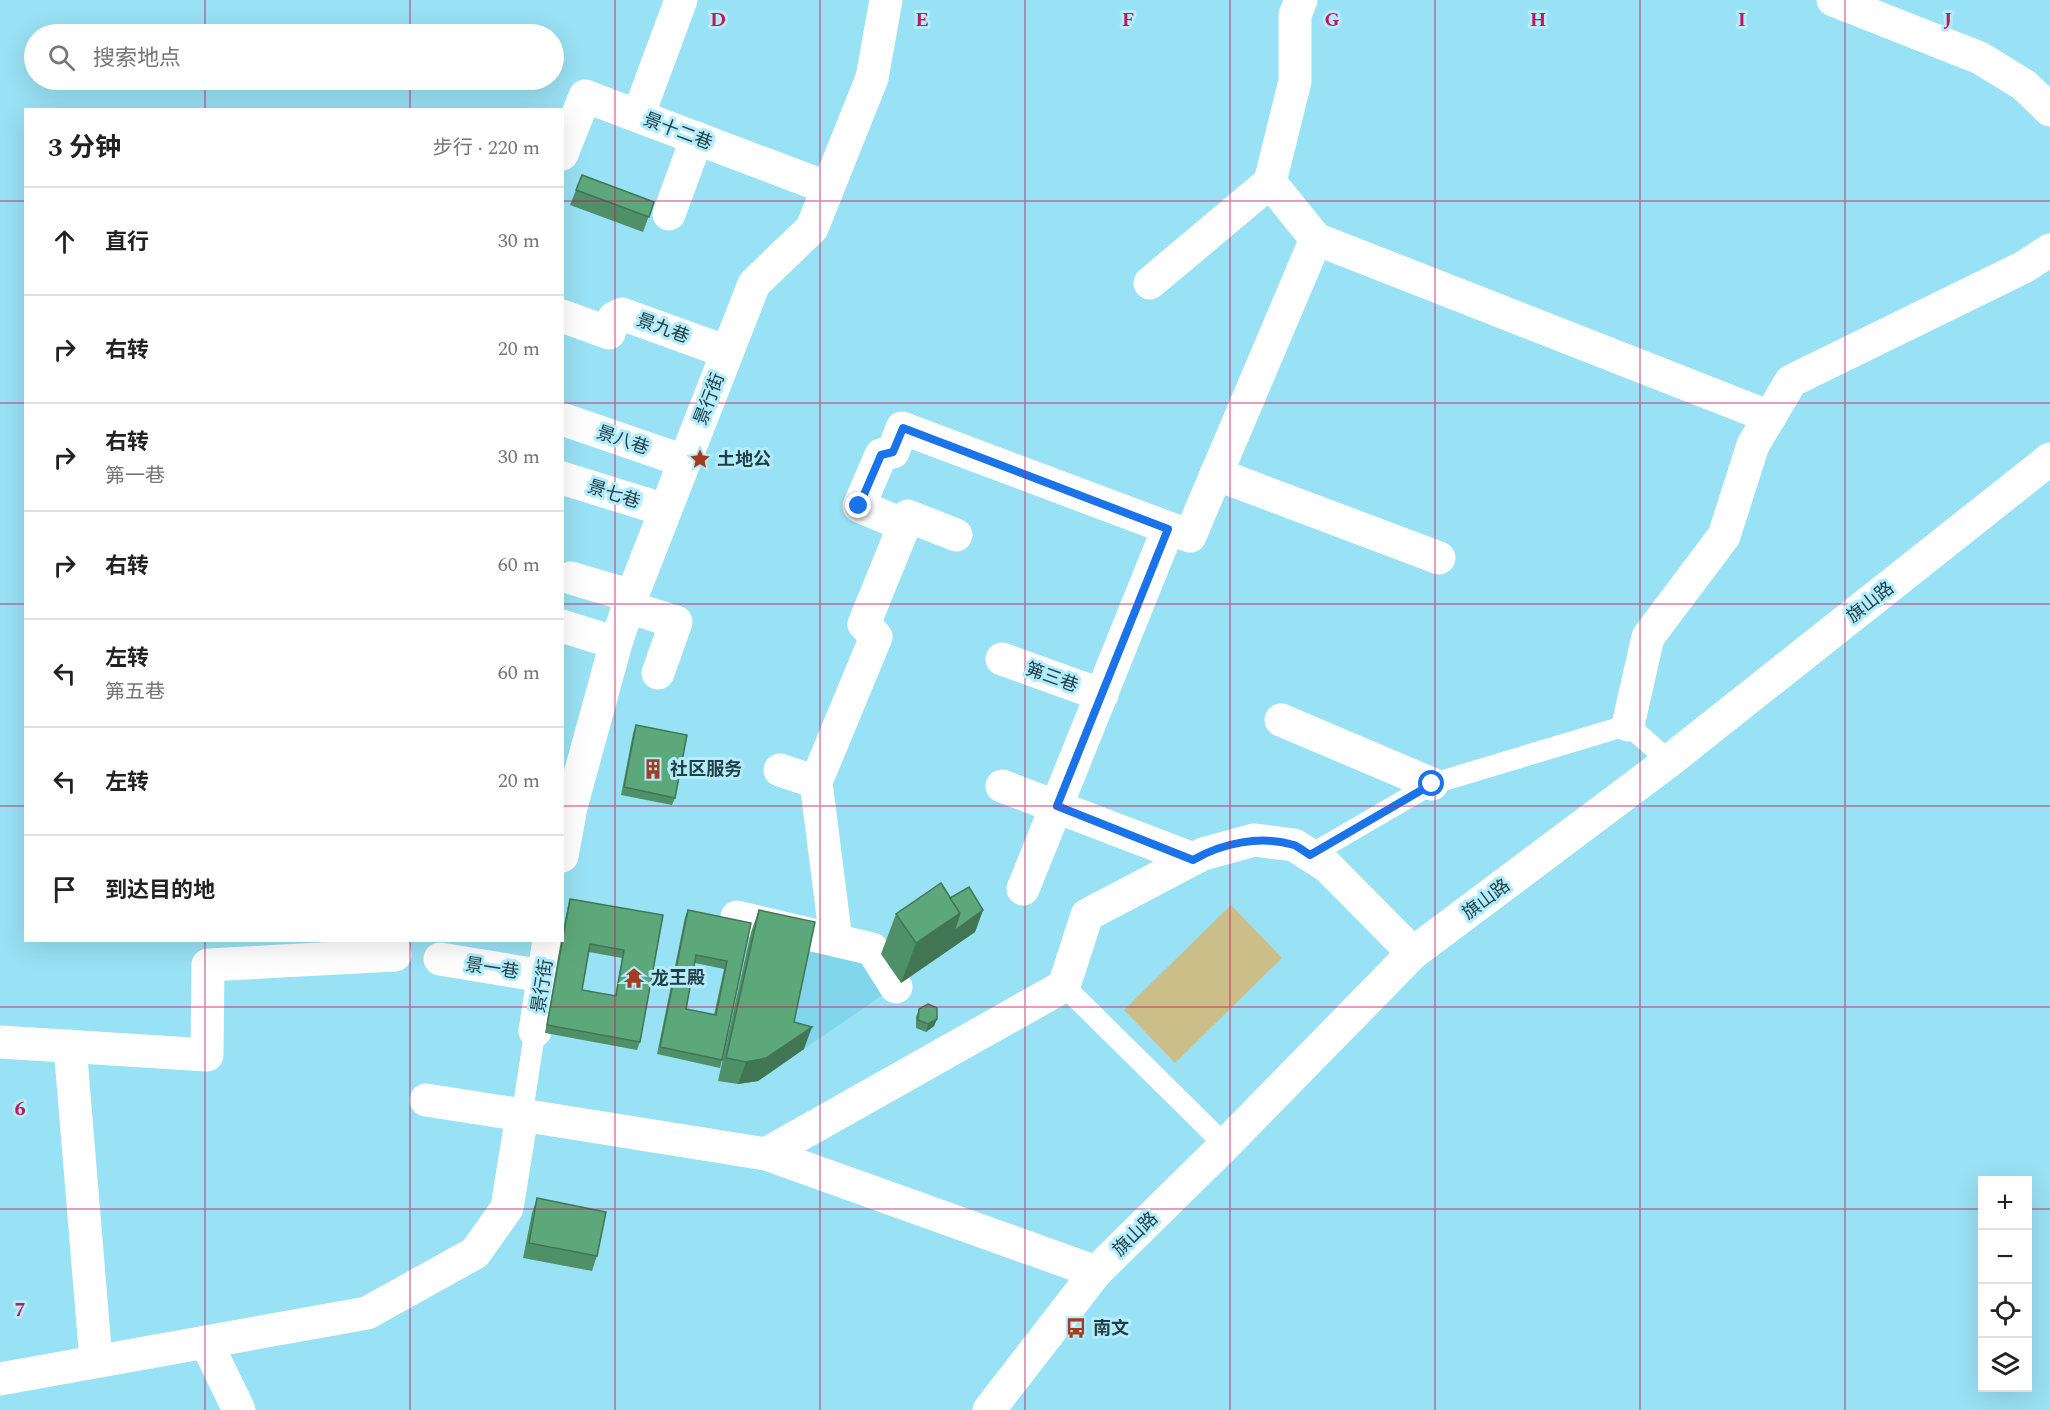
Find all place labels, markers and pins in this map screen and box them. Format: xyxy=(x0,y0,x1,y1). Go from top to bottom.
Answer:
place label: 土地公 xyxy=(717,446,771,473)
place icon: 土地公 xyxy=(688,447,712,471)
place label: 社区服务 xyxy=(670,756,742,783)
building icon: 社区服务 xyxy=(641,757,665,781)
place label: 龙王殿 xyxy=(651,965,705,992)
temple icon: 龙王殿 xyxy=(622,966,646,990)
place label: 南文 xyxy=(1093,1315,1129,1342)
bus stop icon: 南文 xyxy=(1064,1316,1088,1340)

